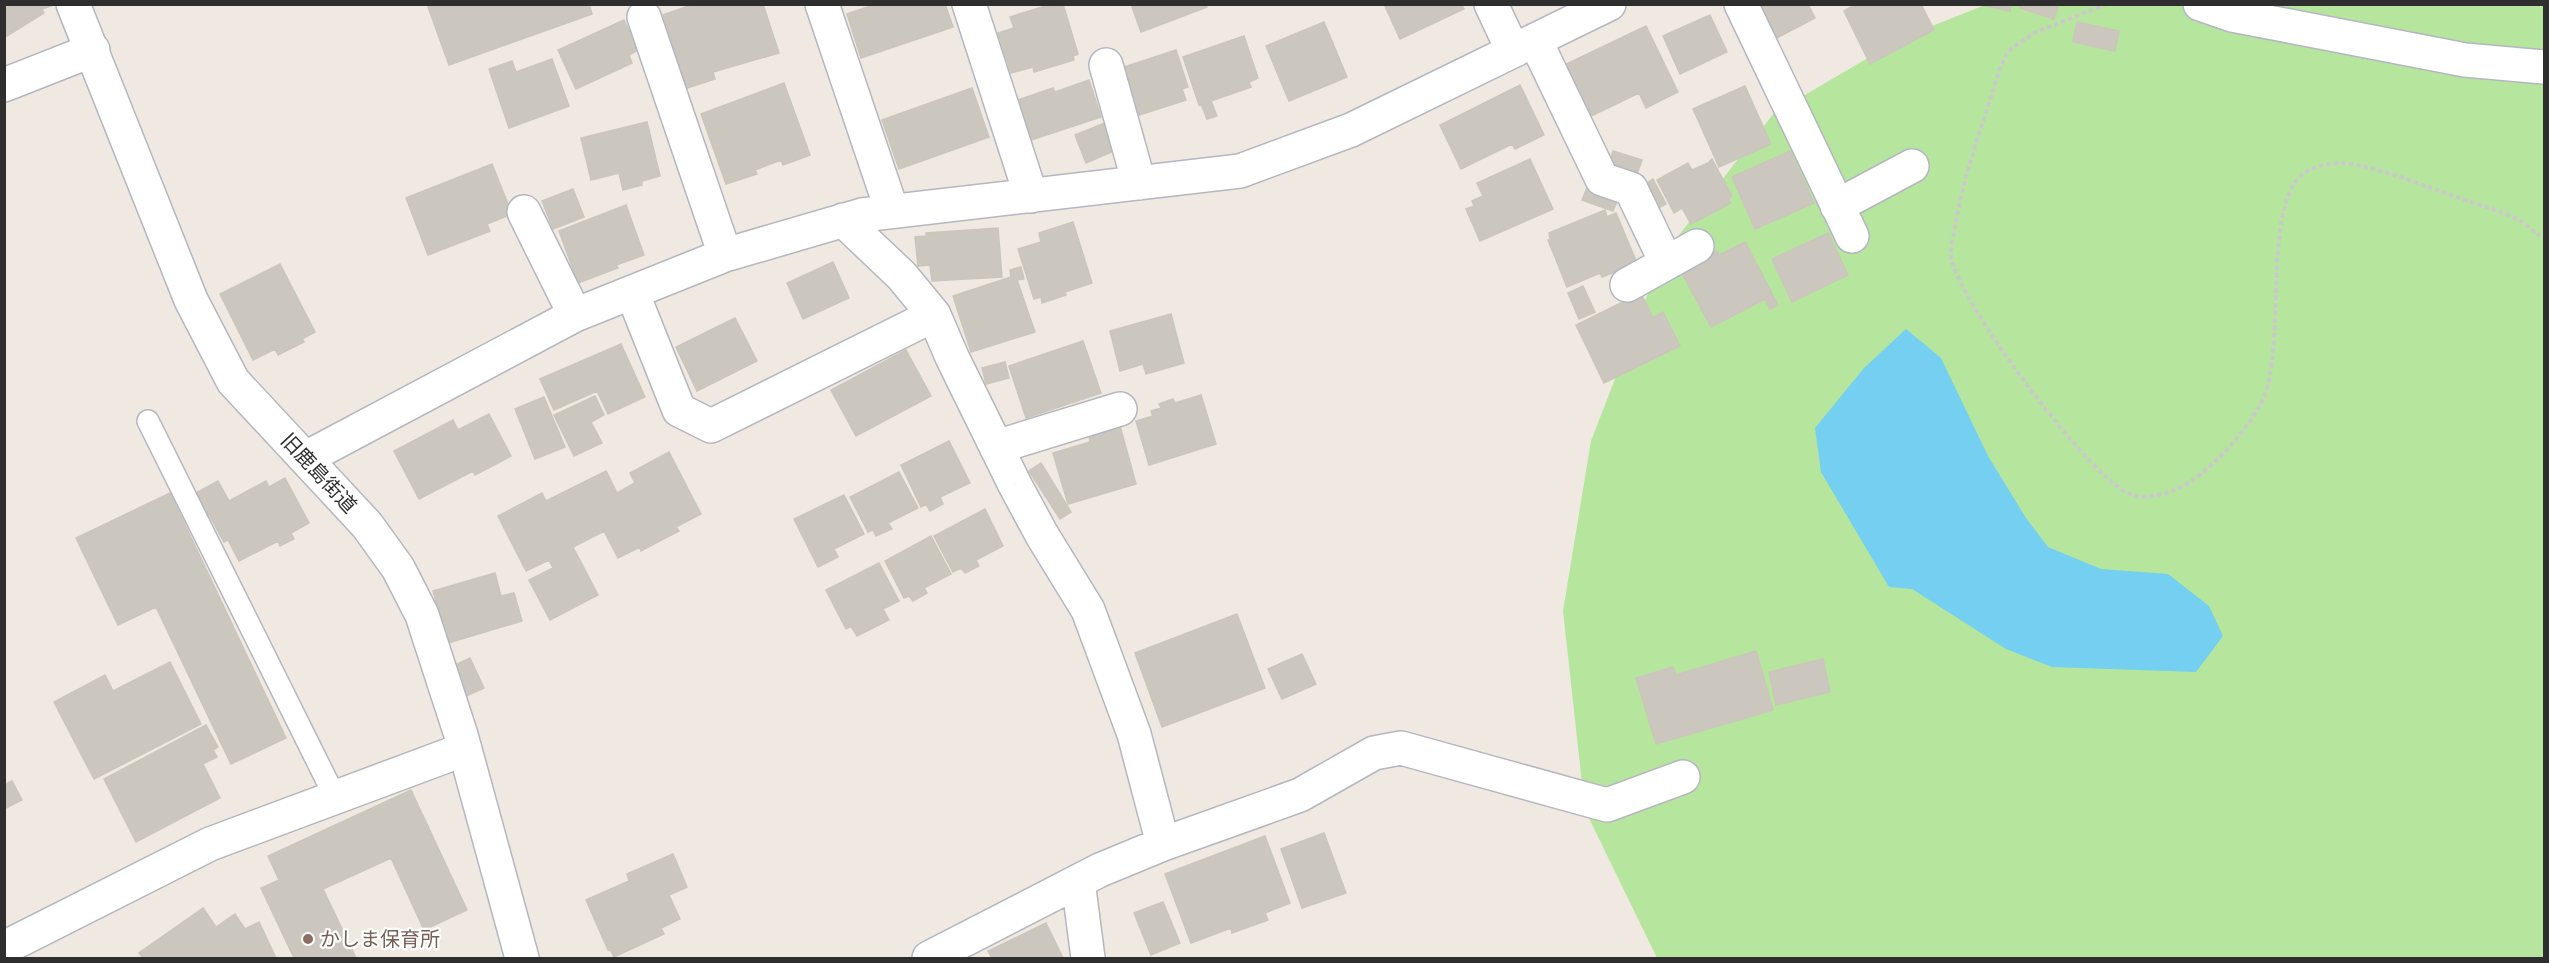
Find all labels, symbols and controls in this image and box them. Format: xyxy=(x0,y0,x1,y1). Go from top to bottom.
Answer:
street label: 旧鹿島街道 xyxy=(276,429,361,518)
place label: かしま保育所 xyxy=(320,928,440,951)
marker: かしま保育所 xyxy=(301,932,315,946)

